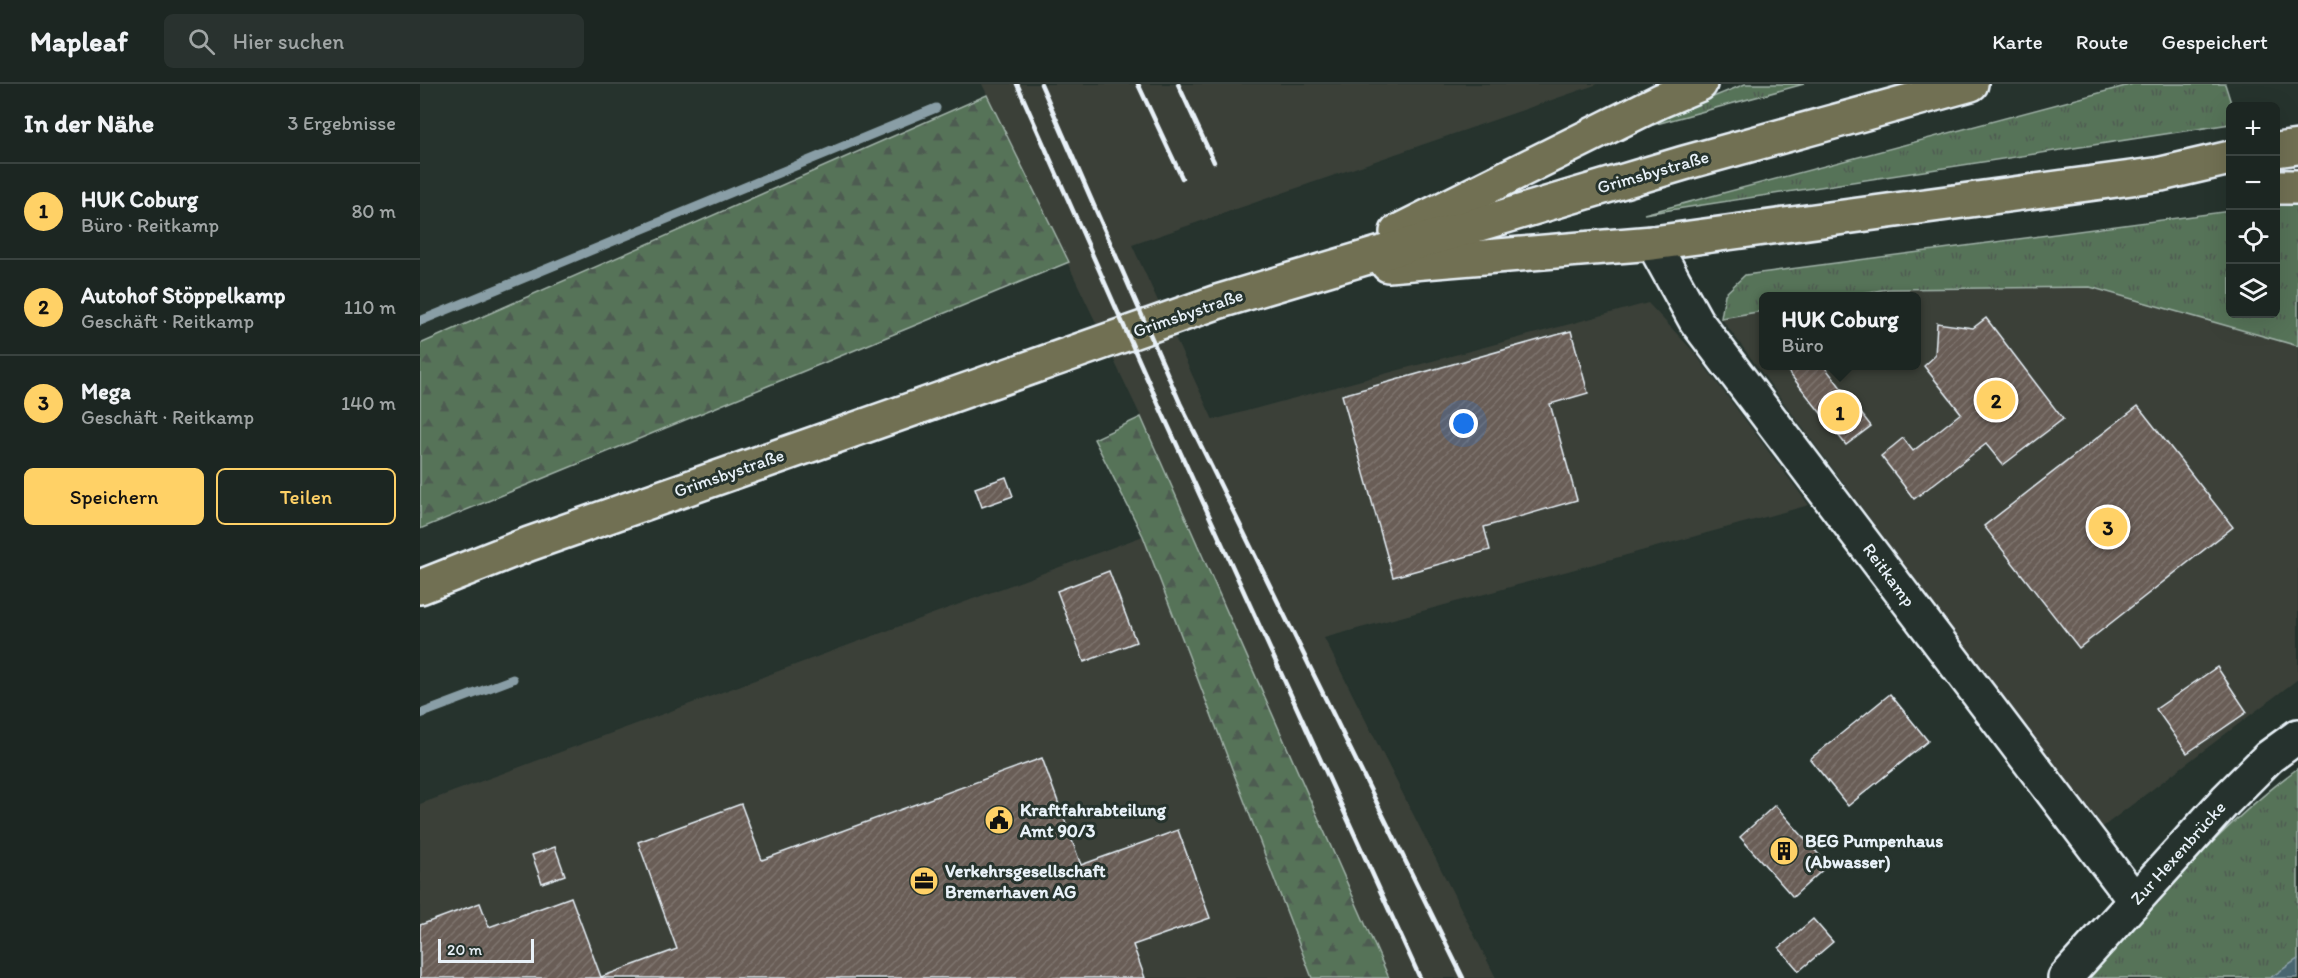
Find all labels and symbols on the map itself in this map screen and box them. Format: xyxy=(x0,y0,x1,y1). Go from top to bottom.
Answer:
street label: Grimsbystraße xyxy=(1595,146,1711,198)
street label: Grimsbystraße xyxy=(1130,284,1246,342)
pin: 2 xyxy=(1976,378,2016,422)
pin: 1 xyxy=(1820,390,1860,434)
your location xyxy=(1449,409,1478,438)
street label: Grimsbystraße xyxy=(671,444,787,502)
pin: 3 xyxy=(2088,504,2128,550)
street label: Reitkamp xyxy=(1858,539,1920,611)
street label: Zur Hexenbrücke xyxy=(2126,797,2230,909)
place label: Kraftfahrabteilung Amt 90/3 xyxy=(1019,799,1167,842)
public building icon: Kraftfahrabteilung Amt 90/3 xyxy=(983,804,1015,836)
place label: BEG Pumpenhaus (Abwasser) xyxy=(1805,830,1943,873)
building icon: BEG Pumpenhaus (Abwasser) xyxy=(1768,835,1800,867)
place label: Verkehrsgesellschaft Bremerhaven AG xyxy=(945,860,1106,903)
office icon: Verkehrsgesellschaft Bremerhaven AG xyxy=(908,865,940,897)
scale bar xyxy=(438,936,534,964)

